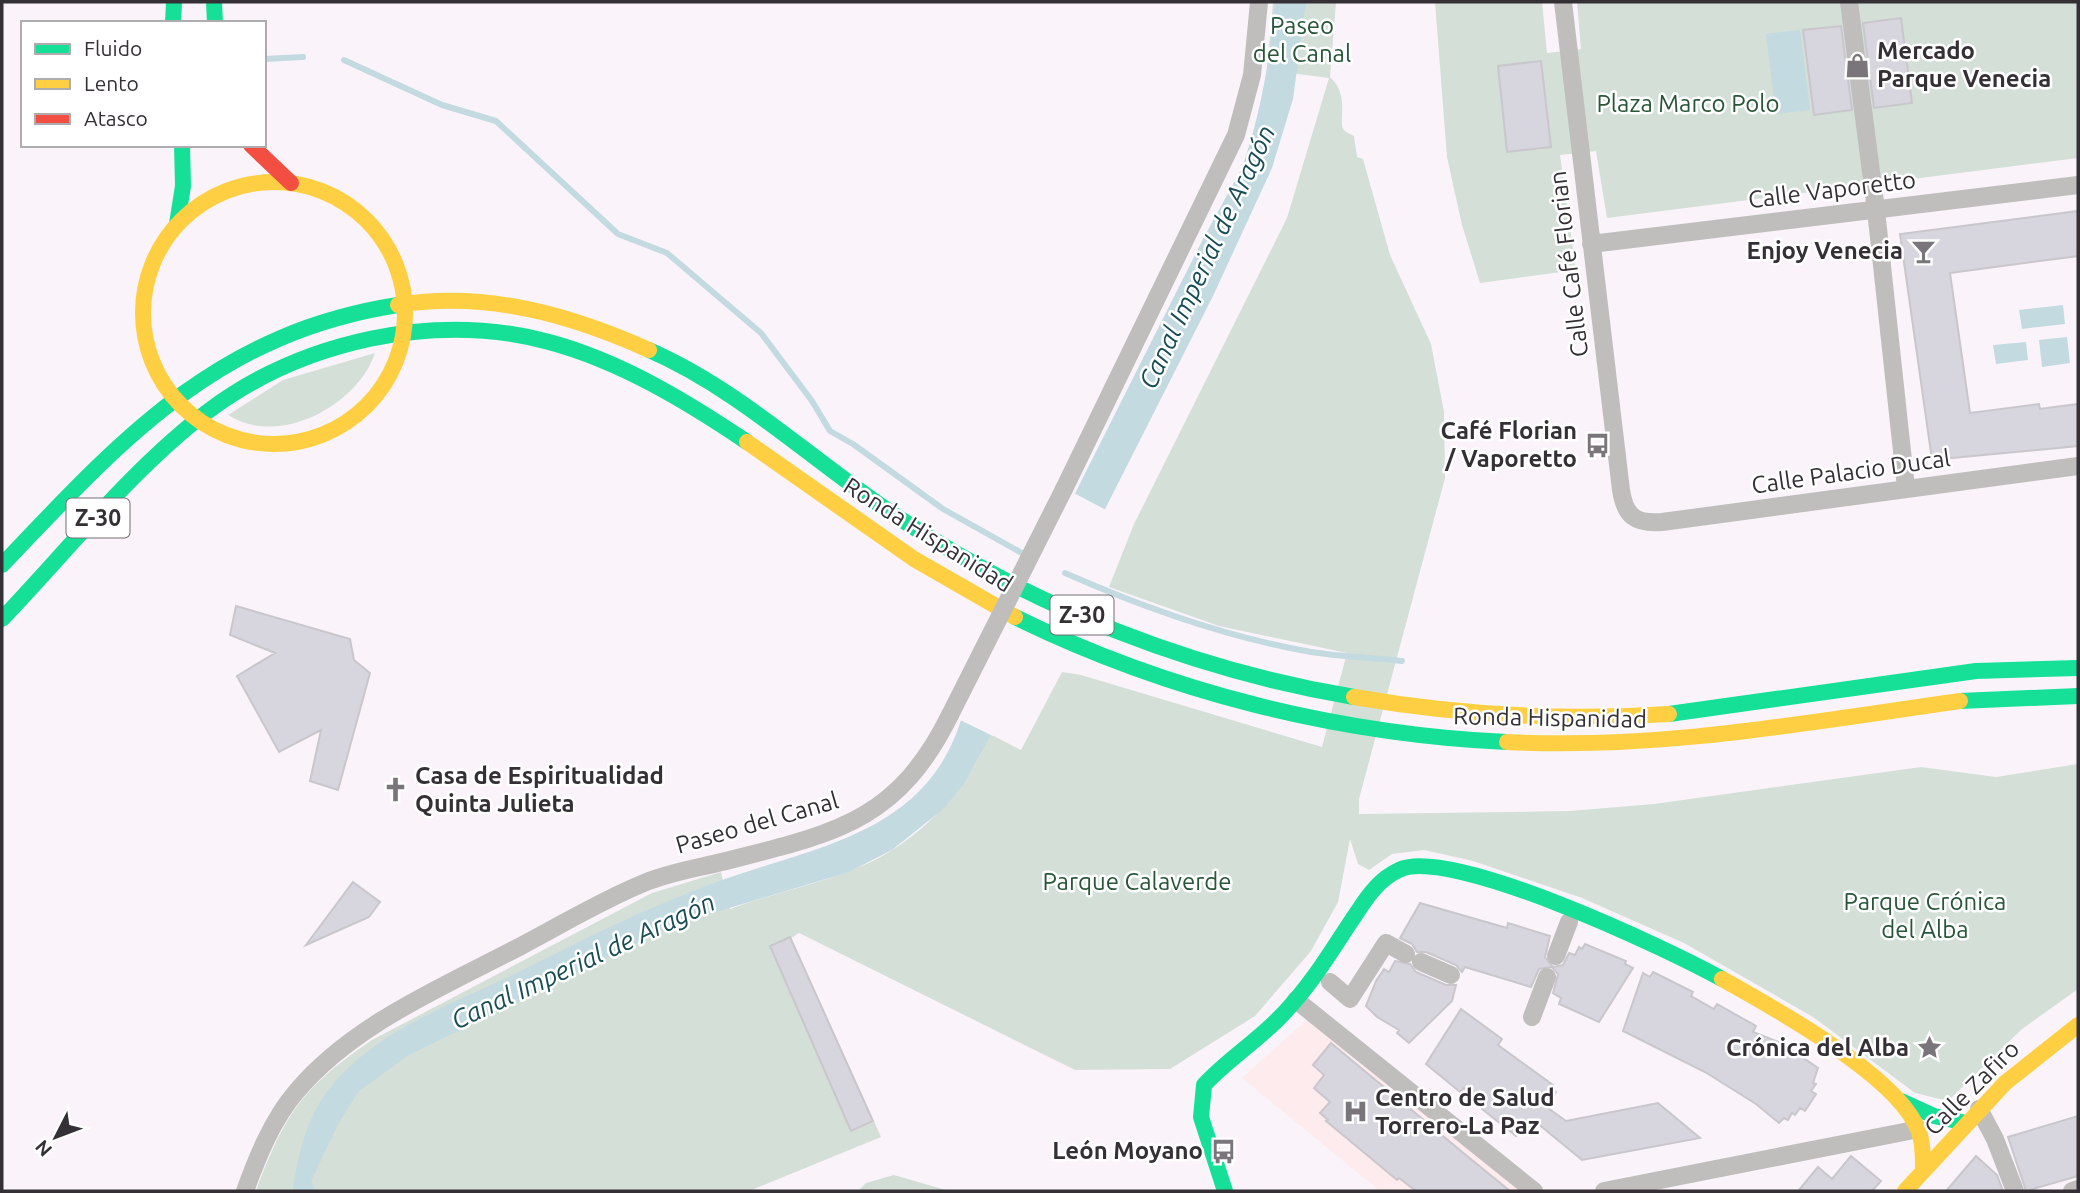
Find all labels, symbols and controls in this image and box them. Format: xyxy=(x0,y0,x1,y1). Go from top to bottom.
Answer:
park label: Paseo del Canal xyxy=(1253,12,1351,67)
legend xyxy=(21,21,266,147)
text: Fluido xyxy=(84,36,142,60)
place label: Mercado Parque Venecia xyxy=(1877,37,2051,92)
shop icon: Mercado Parque Venecia xyxy=(1843,51,1871,79)
text: Lento xyxy=(84,71,139,95)
park label: Plaza Marco Polo xyxy=(1596,90,1780,117)
text: Atasco xyxy=(84,106,148,130)
water label: Canal Imperial de Aragón xyxy=(1133,120,1280,393)
street label: Calle Vaporetto xyxy=(1747,166,1917,213)
street label: Calle Café Florian xyxy=(1544,169,1593,359)
place label: Enjoy Venecia xyxy=(1747,237,1903,264)
bar icon: Enjoy Venecia xyxy=(1909,237,1937,265)
place label: Café Florian / Vaporetto xyxy=(1440,417,1577,472)
bus stop icon: Café Florian / Vaporetto xyxy=(1583,431,1611,459)
street label: Calle Palacio Ducal xyxy=(1750,444,1952,499)
street label: Ronda Hispanidad xyxy=(839,472,1018,597)
road number: Z-30 xyxy=(66,498,130,538)
road number: Z-30 xyxy=(1050,596,1114,635)
street label: Ronda Hispanidad xyxy=(1453,702,1647,733)
place label: Casa de Espiritualidad Quinta Julieta xyxy=(415,762,664,817)
church icon: Casa de Espiritualidad Quinta Julieta xyxy=(381,776,409,804)
street label: Paseo del Canal xyxy=(672,786,841,859)
park label: Parque Calaverde xyxy=(1042,868,1232,895)
water label: Canal Imperial de Aragón xyxy=(446,887,719,1034)
park label: Parque Crónica del Alba xyxy=(1844,888,2006,943)
place label: Crónica del Alba xyxy=(1726,1034,1909,1061)
place icon: Crónica del Alba xyxy=(1915,1034,1943,1062)
street label: Calle Zafiro xyxy=(1919,1035,2024,1140)
place label: Centro de Salud Torrero-La Paz xyxy=(1375,1084,1555,1139)
hospital icon: Centro de Salud Torrero-La Paz xyxy=(1341,1098,1369,1126)
north arrow xyxy=(21,1102,91,1172)
text: N xyxy=(30,1136,56,1161)
place label: León Moyano xyxy=(1052,1137,1203,1164)
bus stop icon: León Moyano xyxy=(1209,1137,1237,1165)

